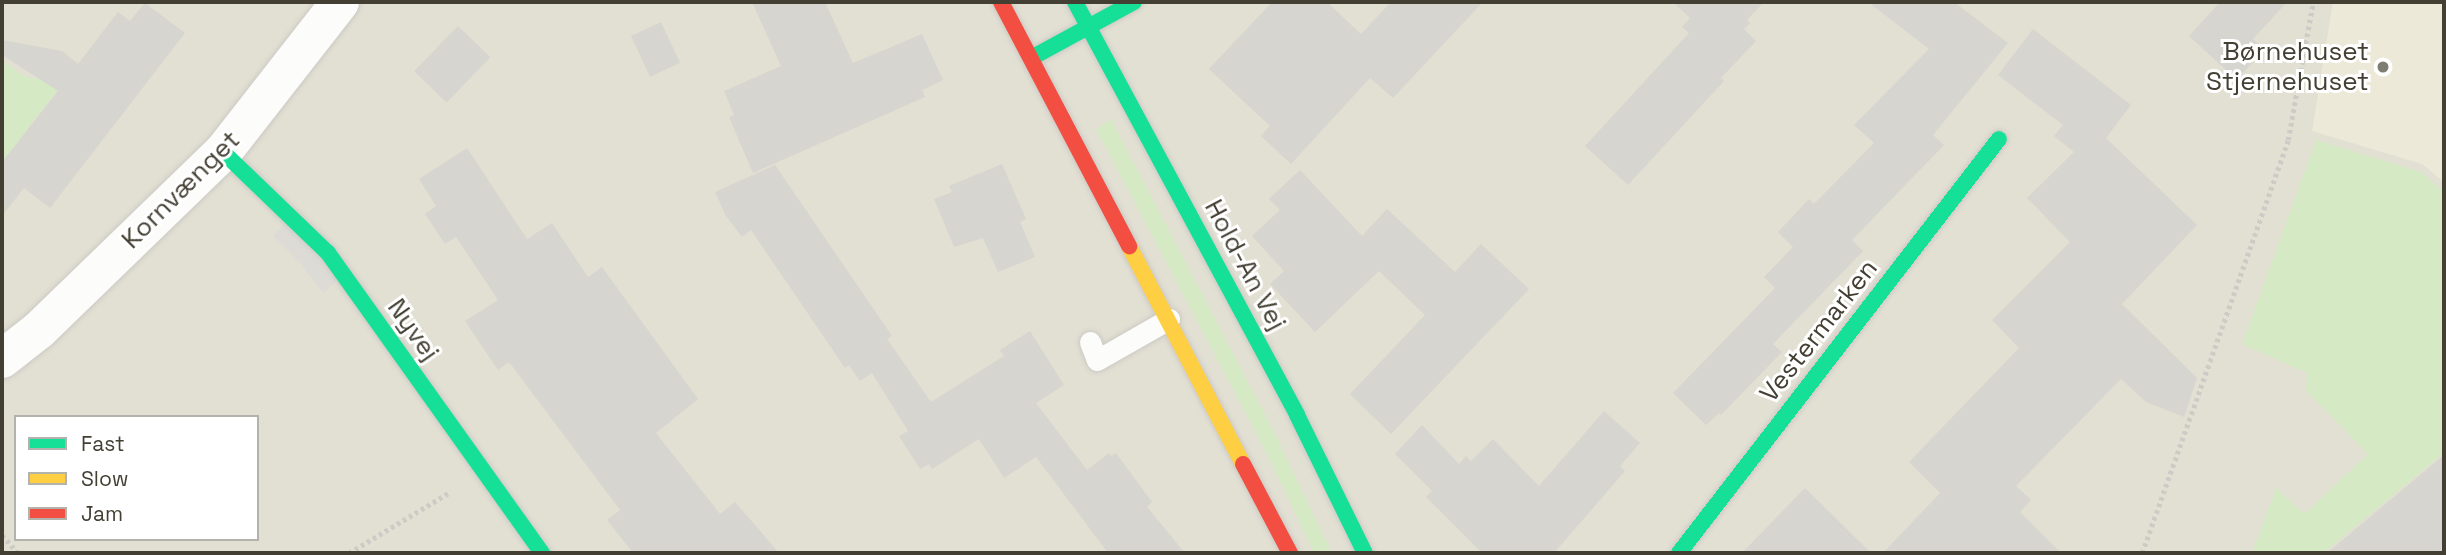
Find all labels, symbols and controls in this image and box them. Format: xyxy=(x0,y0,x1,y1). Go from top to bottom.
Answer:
place label: Børnehuset Stjernehuset xyxy=(2206,36,2369,98)
marker: Børnehuset Stjernehuset xyxy=(2375,59,2391,75)
street label: Kornvænget xyxy=(116,125,246,255)
street label: Hold-An Vej xyxy=(1198,194,1292,336)
street label: Vestermarken xyxy=(1754,253,1884,409)
street label: Nyvej xyxy=(381,293,445,367)
legend xyxy=(14,415,259,541)
text: Fast xyxy=(81,430,125,457)
text: Slow xyxy=(81,465,129,492)
text: Jam xyxy=(81,500,123,527)

